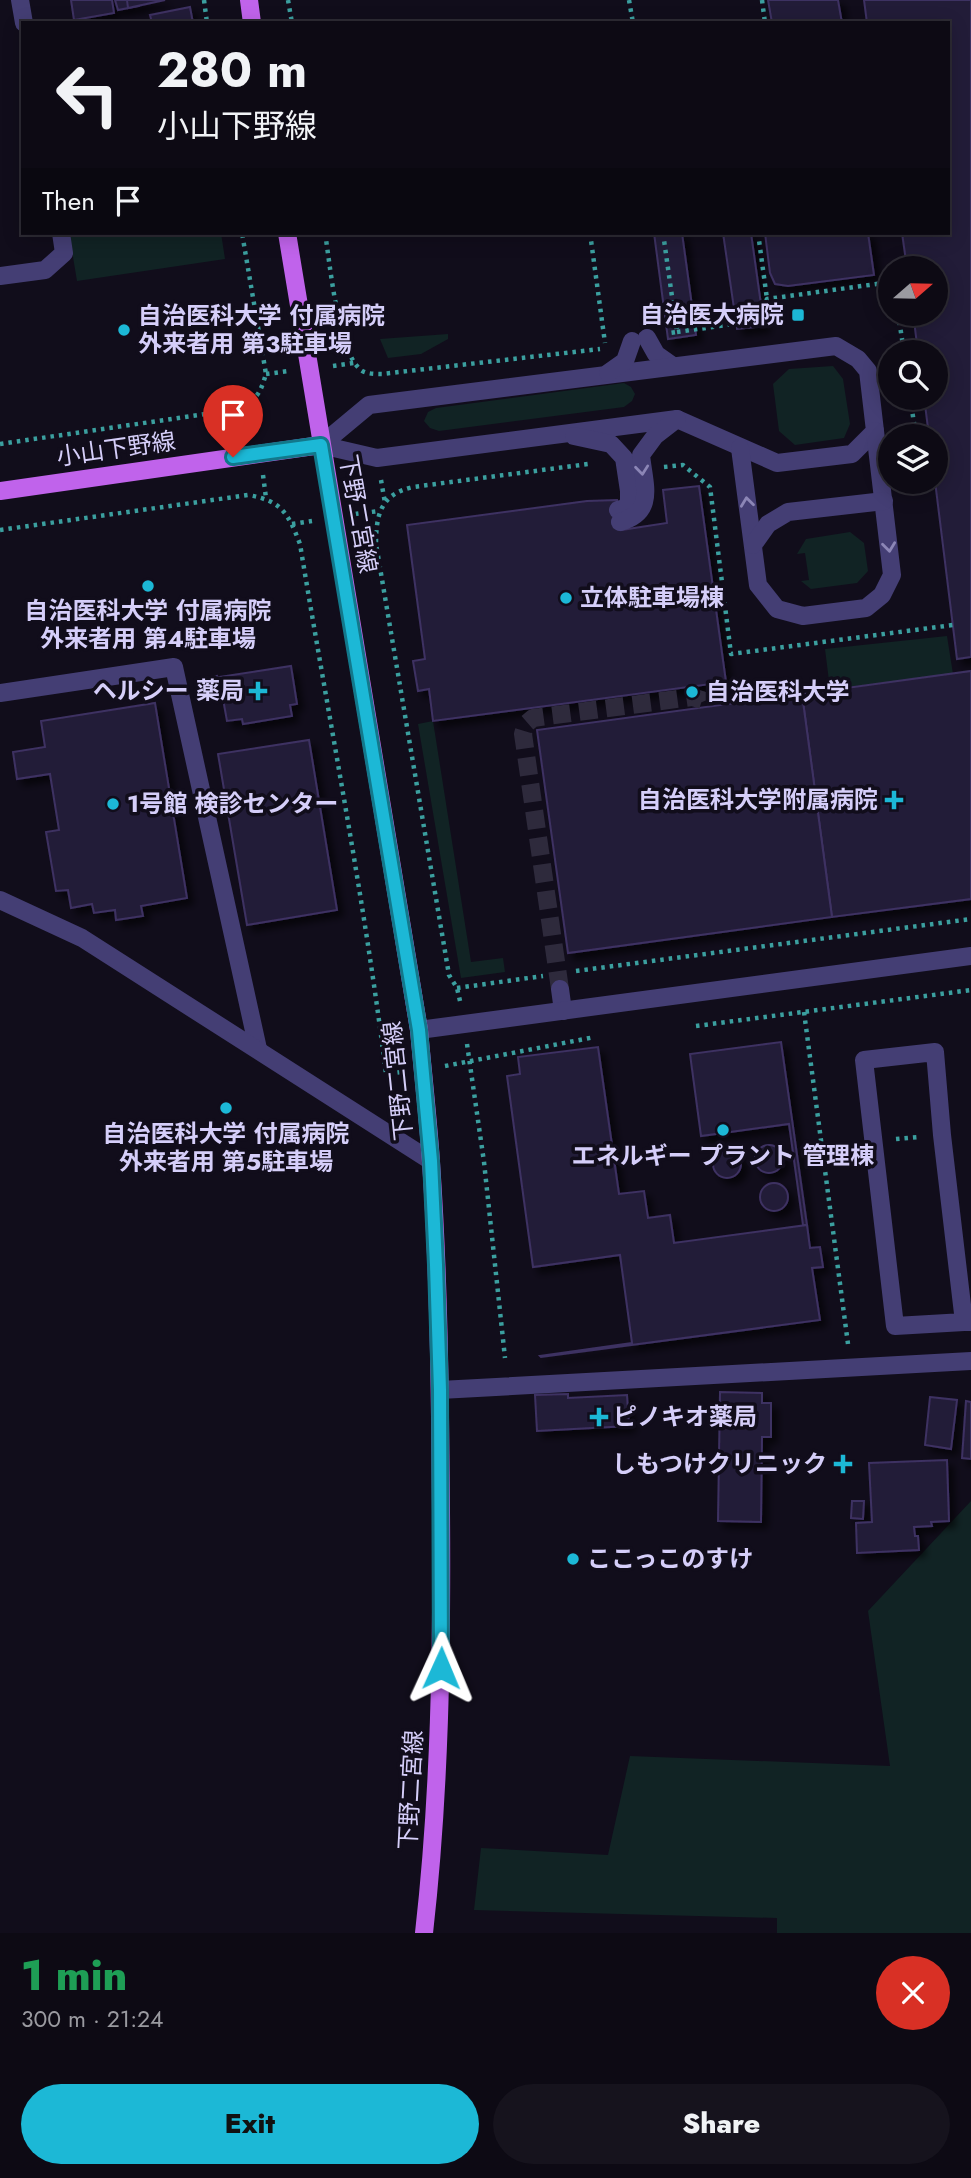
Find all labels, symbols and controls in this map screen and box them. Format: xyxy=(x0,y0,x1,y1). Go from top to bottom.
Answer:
text: 280 m xyxy=(157,35,307,105)
icon: left xyxy=(42,49,133,140)
text: 小山下野線 xyxy=(157,103,317,149)
text: Then xyxy=(42,182,95,220)
icon: arrive xyxy=(109,182,147,220)
north arrow xyxy=(878,256,948,326)
map controls xyxy=(878,256,948,494)
place label: 自治医大病院 xyxy=(640,297,784,332)
place label: 自治医科大学 付属病院 外来者用 第3駐車場 xyxy=(138,298,385,361)
marker: 自治医大病院 xyxy=(790,307,806,323)
marker: 自治医科大学 付属病院 外来者用 第3駐車場 xyxy=(116,322,132,338)
button: search xyxy=(878,340,948,410)
pin xyxy=(203,385,263,457)
icon: arrive xyxy=(214,396,252,434)
street label: 小山下野線 xyxy=(54,423,178,474)
button: layers xyxy=(878,424,948,494)
street label: 下野二宮線 xyxy=(331,452,386,576)
one-way arrow xyxy=(635,464,650,476)
one-way arrow xyxy=(740,496,755,507)
one-way arrow xyxy=(881,542,896,553)
marker: 自治医科大学 付属病院 外来者用 第4駐車場 xyxy=(140,578,156,594)
place label: 立体駐車場棟 xyxy=(580,580,724,615)
marker: 立体駐車場棟 xyxy=(558,590,574,606)
place label: 自治医科大学 付属病院 外来者用 第4駐車場 xyxy=(24,593,272,656)
place label: ヘルシー 薬局 xyxy=(93,673,244,708)
place label: 自治医科大学 xyxy=(706,674,850,709)
marker: ヘルシー 薬局 xyxy=(250,683,266,699)
marker: 自治医科大学 xyxy=(684,684,700,700)
place label: 自治医科大学附属病院 xyxy=(638,782,878,817)
place label: 1号館 検診センター xyxy=(127,786,338,821)
marker: 自治医科大学附属病院 xyxy=(884,790,904,810)
marker: 1号館 検診センター xyxy=(105,796,121,812)
street label: 下野二宮線 xyxy=(374,1020,421,1143)
marker: 自治医科大学 付属病院 外来者用 第5駐車場 xyxy=(218,1100,234,1116)
place label: 自治医科大学 付属病院 外来者用 第5駐車場 xyxy=(102,1116,350,1179)
marker: エネルギー プラント 管理棟 xyxy=(715,1122,731,1138)
place label: エネルギー プラント 管理棟 xyxy=(572,1138,874,1173)
place label: ピノキオ薬局 xyxy=(613,1399,757,1434)
marker: ピノキオ薬局 xyxy=(591,1409,607,1425)
place label: しもつけクリニック xyxy=(612,1446,827,1481)
marker: しもつけクリニック xyxy=(833,1454,853,1474)
place label: ここっこのすけ xyxy=(587,1541,753,1576)
marker: ここっこのすけ xyxy=(565,1551,581,1567)
position arrow xyxy=(404,1631,478,1705)
street label: 下野二宮線 xyxy=(390,1729,431,1851)
text: 1 min xyxy=(21,1945,127,2006)
button: close xyxy=(876,1956,950,2030)
text: 300 m · 21:24 xyxy=(21,2002,164,2036)
button: Exit xyxy=(21,2084,479,2164)
button: Share xyxy=(493,2084,950,2164)

